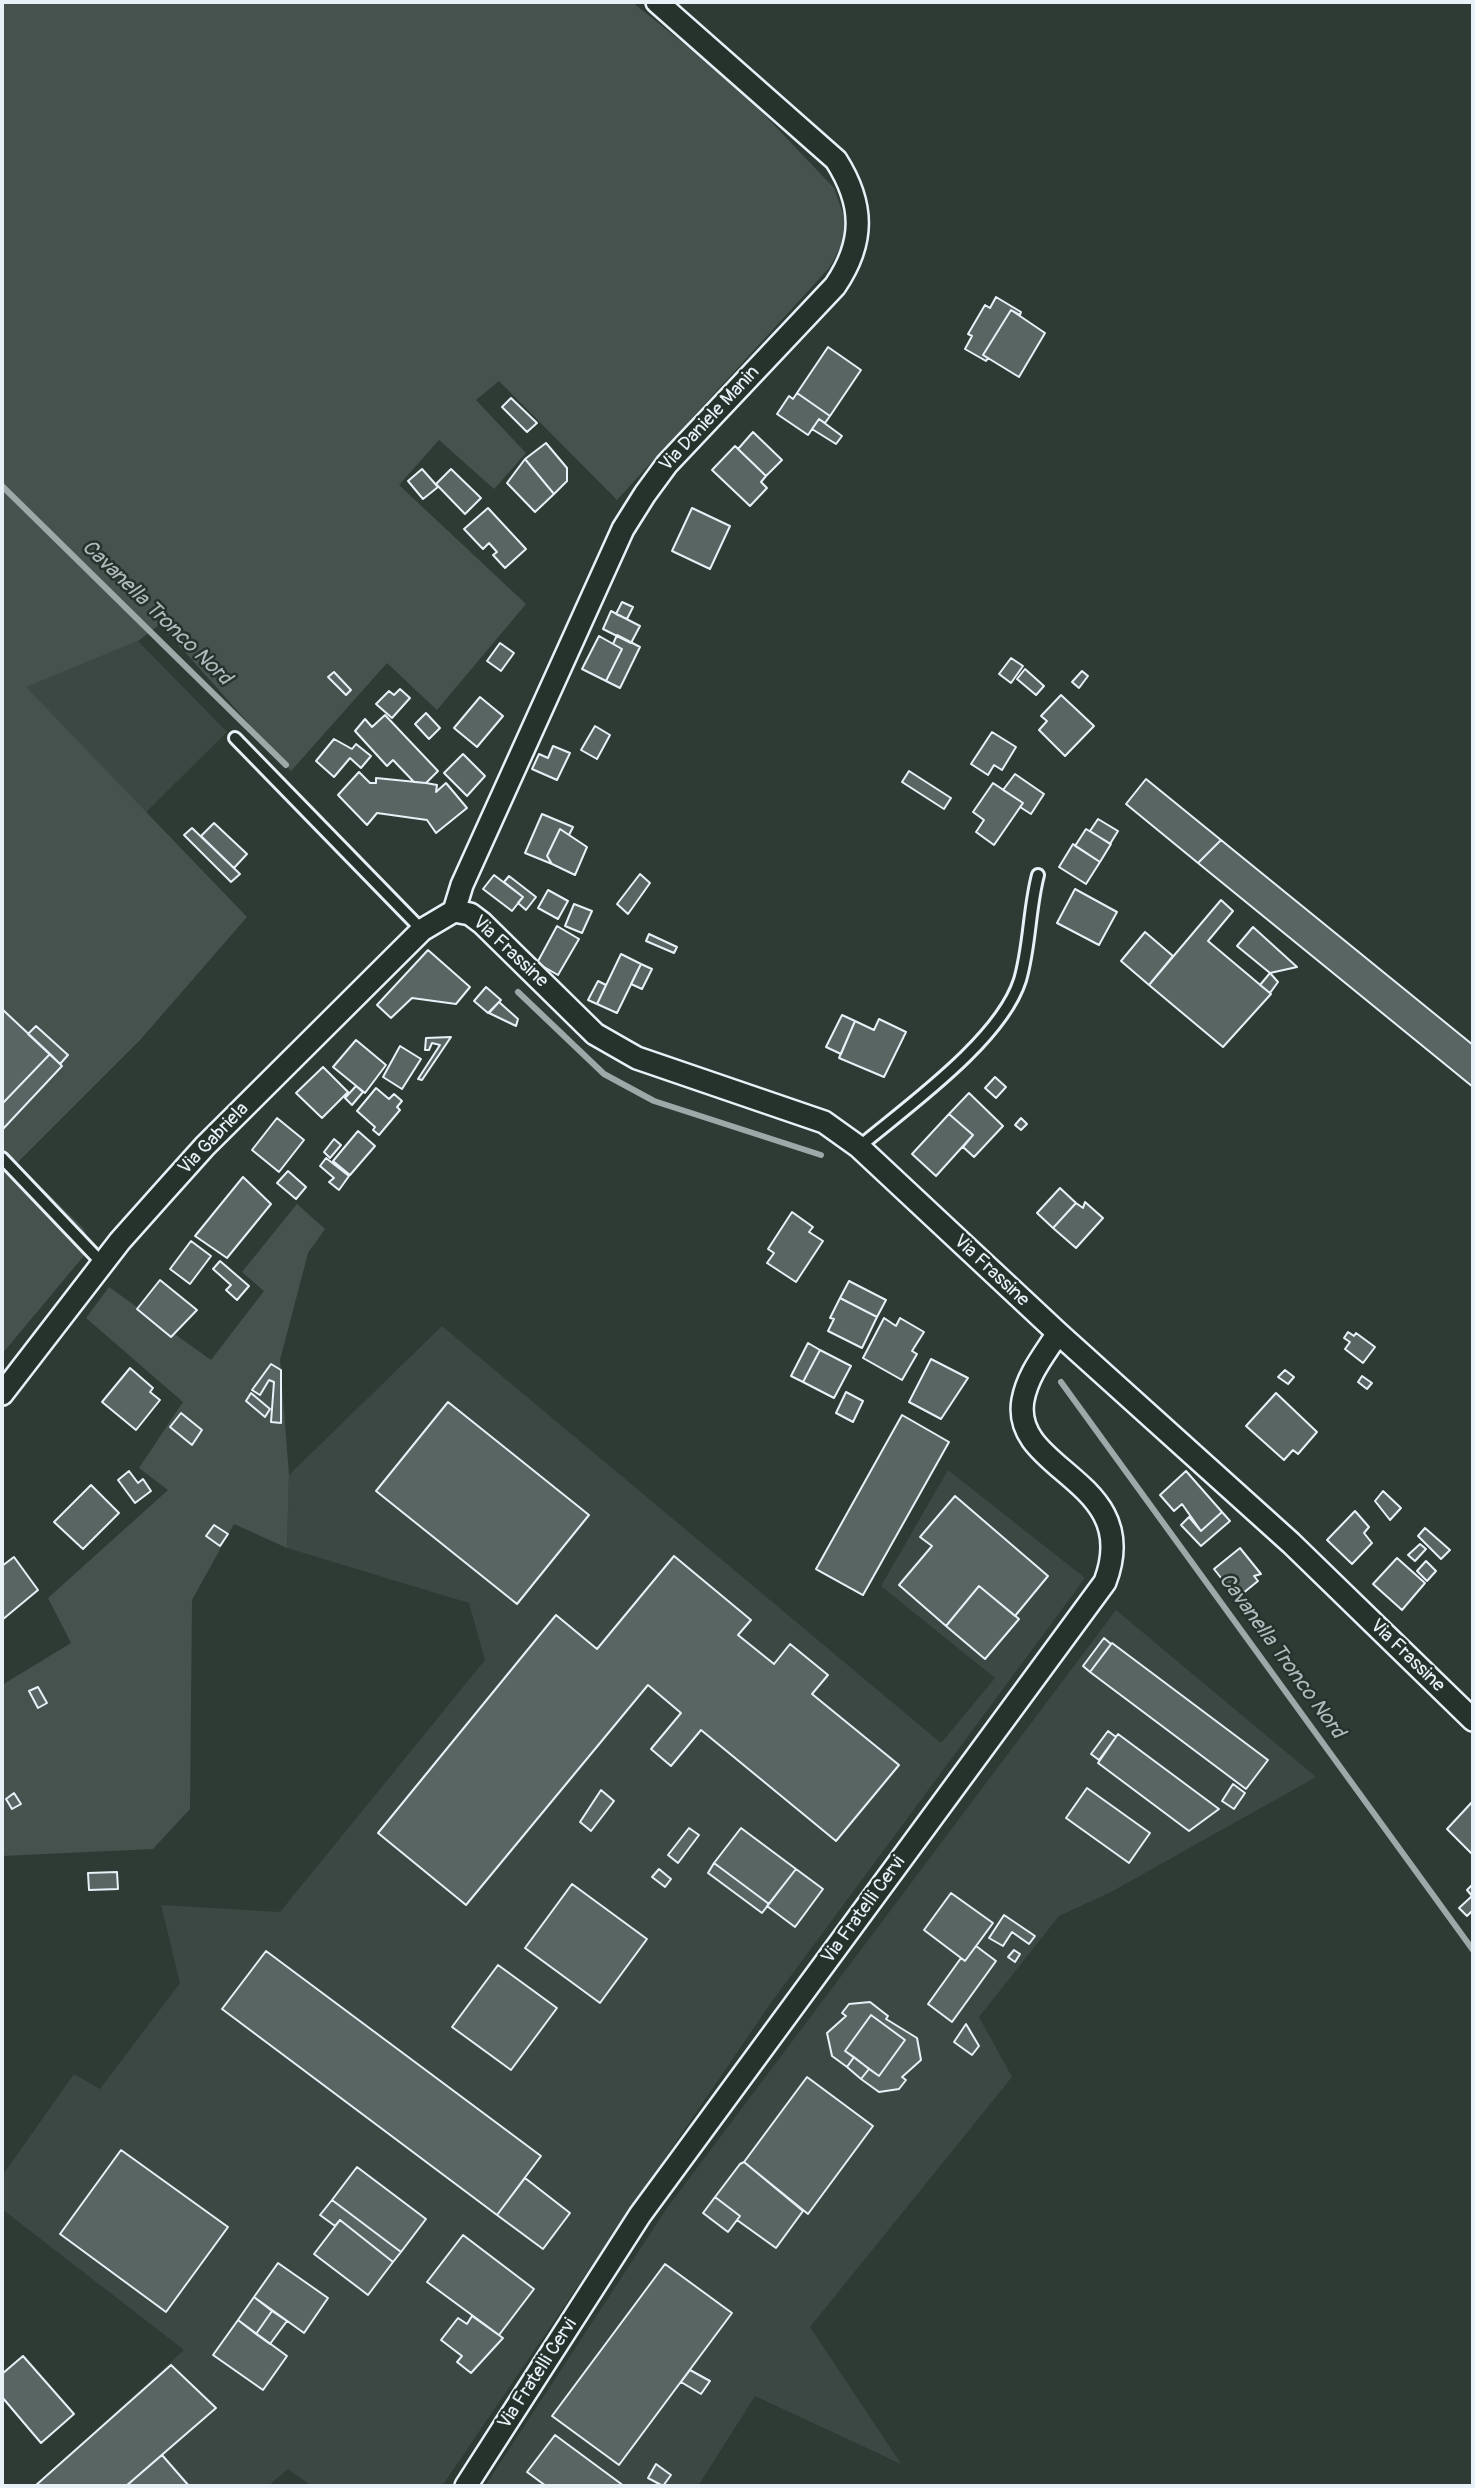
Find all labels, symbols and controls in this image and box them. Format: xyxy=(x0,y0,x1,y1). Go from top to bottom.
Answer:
street label: Via Daniele Manin xyxy=(655,361,765,477)
water label: Cavanella Tronco Nord xyxy=(76,535,236,691)
street label: Via Frassine xyxy=(467,911,553,993)
street label: Via Gabriela xyxy=(174,1098,254,1180)
street label: Via Frassine xyxy=(948,1230,1034,1312)
water label: Cavanella Tronco Nord xyxy=(1213,1568,1349,1744)
street label: Via Frassine xyxy=(1365,1615,1449,1697)
street label: Via Fratelli Cervi xyxy=(817,1852,911,1968)
street label: Via Fratelli Cervi xyxy=(494,2314,582,2434)

